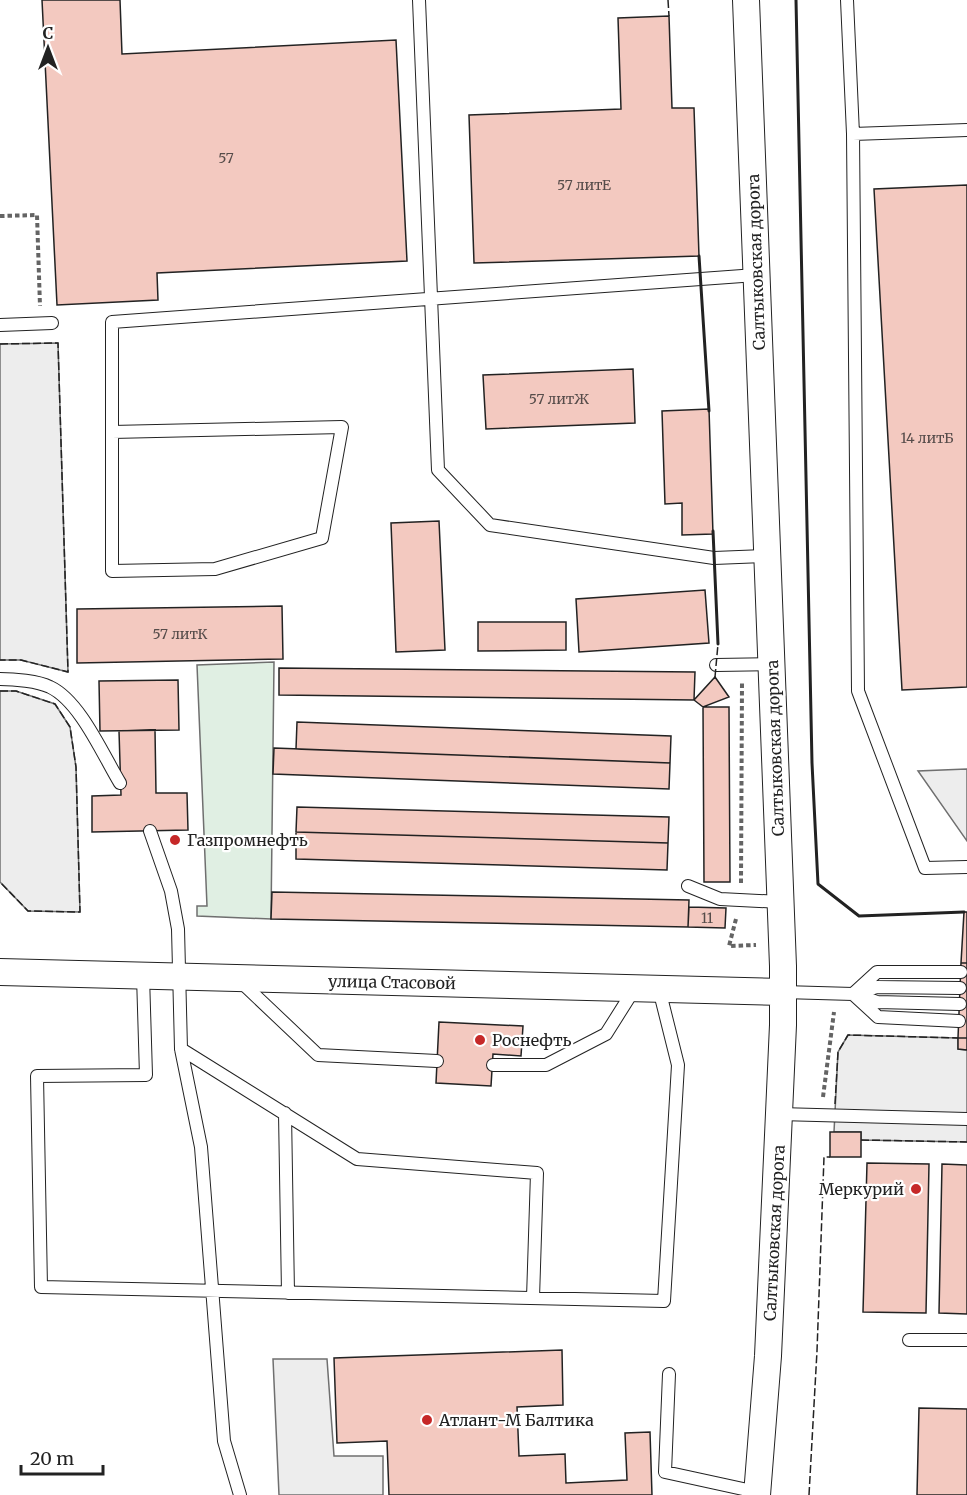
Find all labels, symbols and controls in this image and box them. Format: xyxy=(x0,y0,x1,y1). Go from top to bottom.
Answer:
north arrow xyxy=(18,18,78,78)
text: С xyxy=(43,23,53,43)
house number: 57 xyxy=(218,149,234,167)
street label: Салтыковская дорога xyxy=(743,173,769,350)
house number: 57 литЕ xyxy=(557,176,611,194)
house number: 57 литЖ xyxy=(529,390,589,408)
house number: 14 литБ xyxy=(900,429,954,447)
house number: 57 литК xyxy=(153,625,208,643)
street label: Салтыковская дорога xyxy=(762,659,788,836)
place label: Газпромнефть xyxy=(187,830,308,850)
marker: Газпромнефть xyxy=(168,833,182,847)
house number: 11 xyxy=(701,909,713,927)
street label: улица Стасовой xyxy=(328,971,456,993)
place label: Роснефть xyxy=(492,1030,572,1050)
marker: Роснефть xyxy=(473,1033,487,1047)
street label: Салтыковская дорога xyxy=(759,1144,789,1322)
place label: Меркурий xyxy=(819,1179,904,1199)
marker: Меркурий xyxy=(909,1182,923,1196)
place label: Атлант-М Балтика xyxy=(438,1410,594,1430)
marker: Атлант-М Балтика xyxy=(420,1413,434,1427)
scale bar xyxy=(21,1438,104,1476)
text: 20 m xyxy=(30,1447,74,1470)

